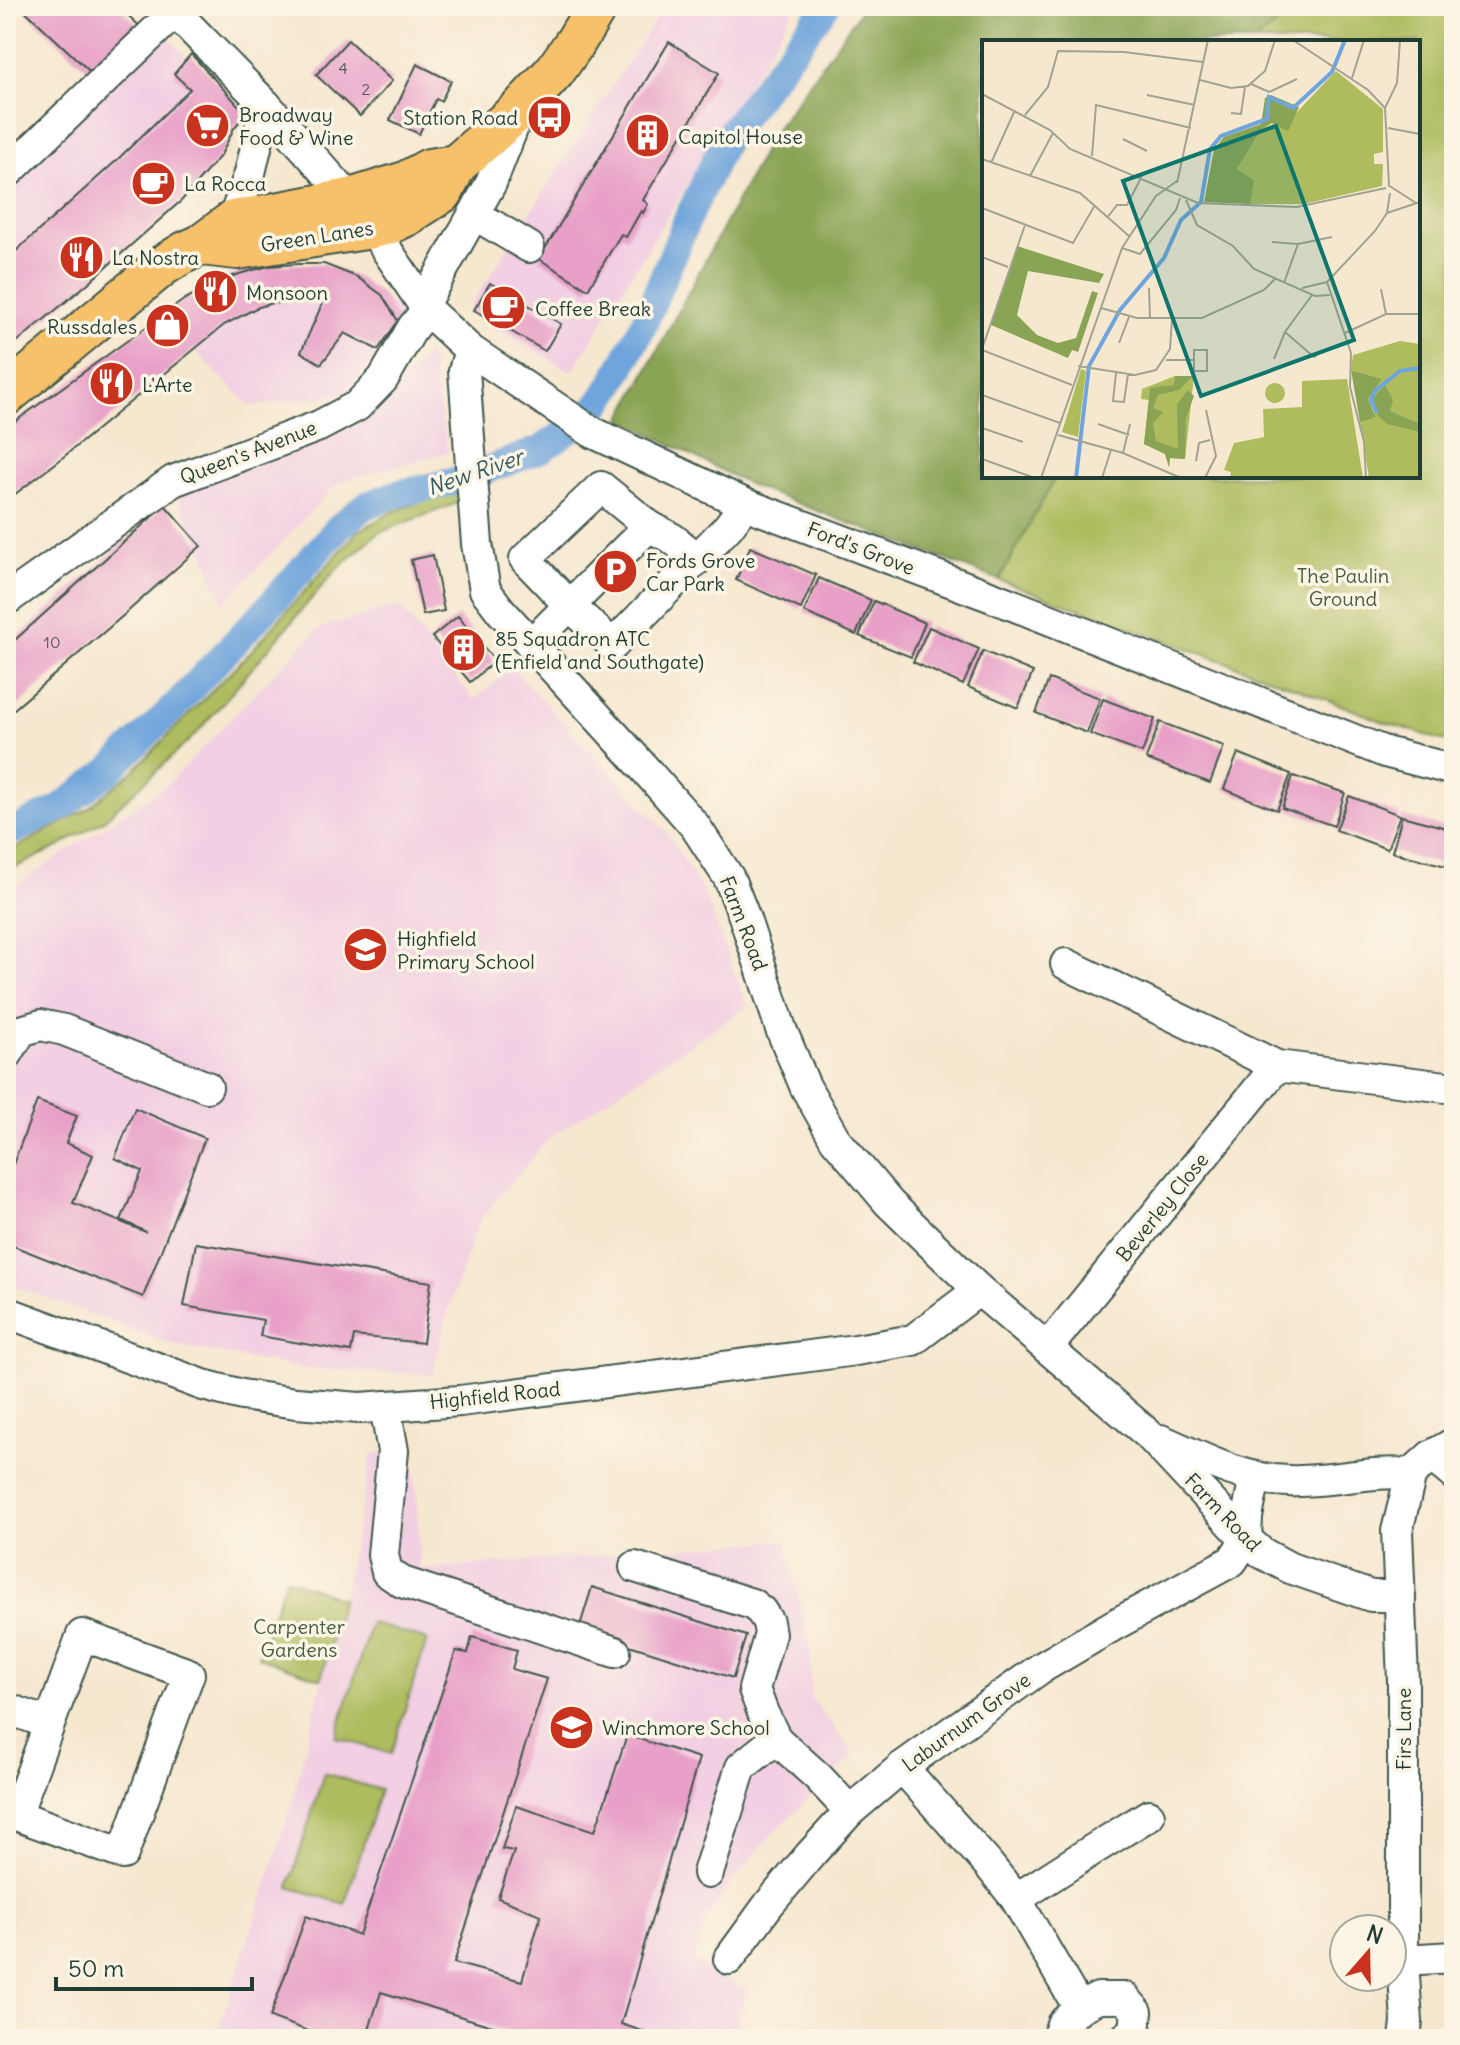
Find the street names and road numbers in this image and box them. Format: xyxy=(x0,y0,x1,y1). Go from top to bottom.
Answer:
street label: Green Lanes xyxy=(259,215,375,257)
street label: Queen's Avenue xyxy=(176,414,320,490)
street label: Ford's Grove xyxy=(804,516,918,580)
street label: Farm Road xyxy=(715,872,774,974)
street label: Beverley Close xyxy=(1111,1148,1213,1266)
street label: Highfield Road xyxy=(428,1376,562,1414)
street label: Farm Road xyxy=(1180,1468,1267,1557)
street label: Laburnum Grove xyxy=(897,1667,1035,1777)
street label: Firs Lane xyxy=(1391,1688,1416,1770)

